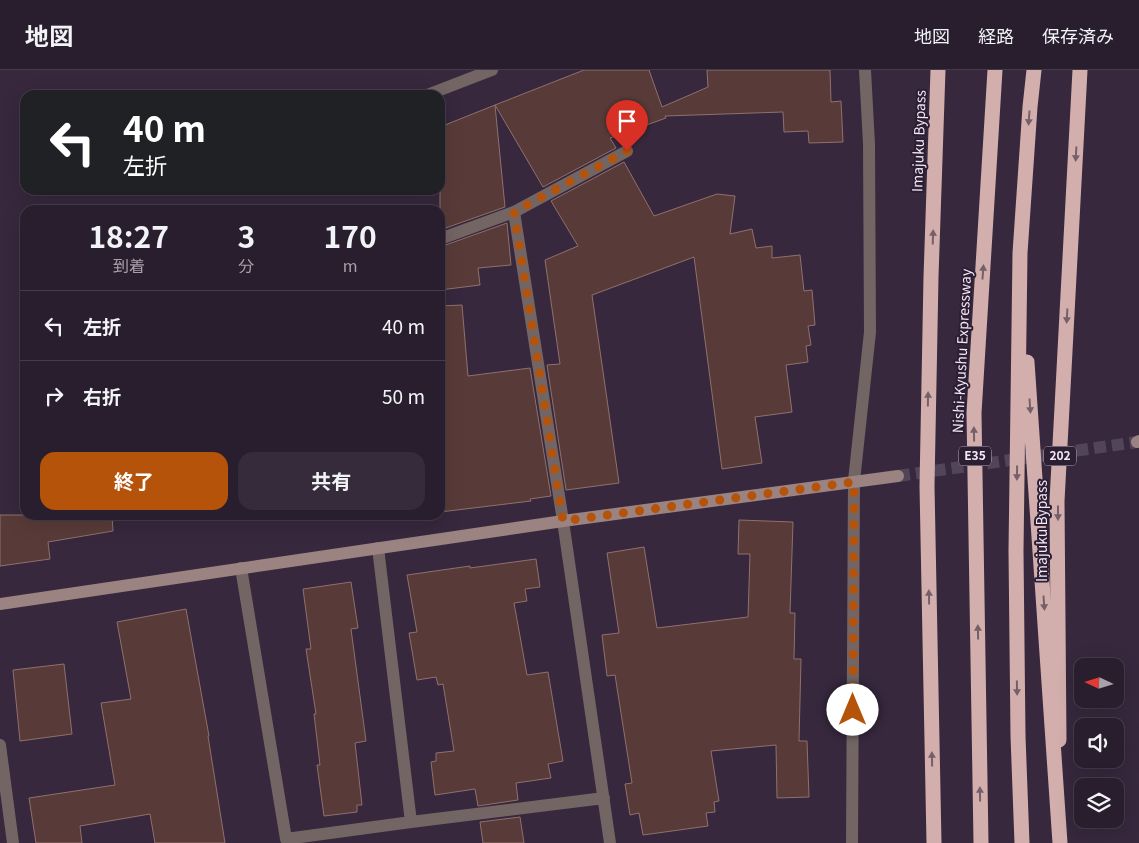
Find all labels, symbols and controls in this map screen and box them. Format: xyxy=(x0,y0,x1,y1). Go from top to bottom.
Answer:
text: 地図 xyxy=(25,17,73,52)
text: 地図 xyxy=(914,22,950,48)
text: 経路 xyxy=(978,22,1014,48)
text: 保存済み xyxy=(1042,22,1114,48)
street label: Imajuku Bypass xyxy=(906,89,930,192)
pin xyxy=(606,100,648,151)
text: 40 m xyxy=(123,101,206,152)
icon: arrive xyxy=(613,107,641,135)
icon: left xyxy=(40,110,105,175)
one-way arrow xyxy=(1025,111,1033,127)
one-way arrow xyxy=(1071,146,1079,162)
text: 左折 xyxy=(123,148,167,180)
text: 18:27 xyxy=(88,213,169,257)
text: 3 xyxy=(237,213,255,257)
text: 170 xyxy=(323,213,377,257)
one-way arrow xyxy=(929,229,937,245)
text: 到着 xyxy=(113,253,145,277)
text: 分 xyxy=(238,253,254,277)
text: m xyxy=(343,253,357,277)
one-way arrow xyxy=(979,264,987,280)
street label: Nishi-Kyushu Expressway xyxy=(947,268,975,434)
one-way arrow xyxy=(1063,308,1071,324)
icon: left xyxy=(40,312,68,340)
text: 左折 xyxy=(83,312,121,339)
text: 40 m xyxy=(382,312,425,339)
icon: right xyxy=(40,382,68,410)
text: 右折 xyxy=(83,382,121,409)
text: 50 m xyxy=(382,382,425,409)
one-way arrow xyxy=(925,391,933,407)
one-way arrow xyxy=(1027,399,1035,415)
one-way arrow xyxy=(970,426,978,442)
road number: E35 xyxy=(959,446,991,466)
road number: 202 xyxy=(1044,446,1076,466)
button: 終了 xyxy=(40,452,228,510)
button: 共有 xyxy=(238,452,425,510)
one-way arrow xyxy=(1013,465,1021,481)
street label: Imajuku Bypass xyxy=(1031,480,1051,582)
one-way arrow xyxy=(1054,505,1062,521)
one-way arrow xyxy=(925,589,933,605)
one-way arrow xyxy=(1040,596,1048,612)
one-way arrow xyxy=(973,624,981,640)
north arrow xyxy=(1074,658,1124,708)
map controls xyxy=(1074,658,1124,828)
one-way arrow xyxy=(1014,680,1022,696)
position arrow xyxy=(826,683,878,735)
button: sound xyxy=(1074,718,1124,768)
one-way arrow xyxy=(928,751,936,767)
button: layers xyxy=(1074,778,1124,828)
one-way arrow xyxy=(976,786,984,802)

